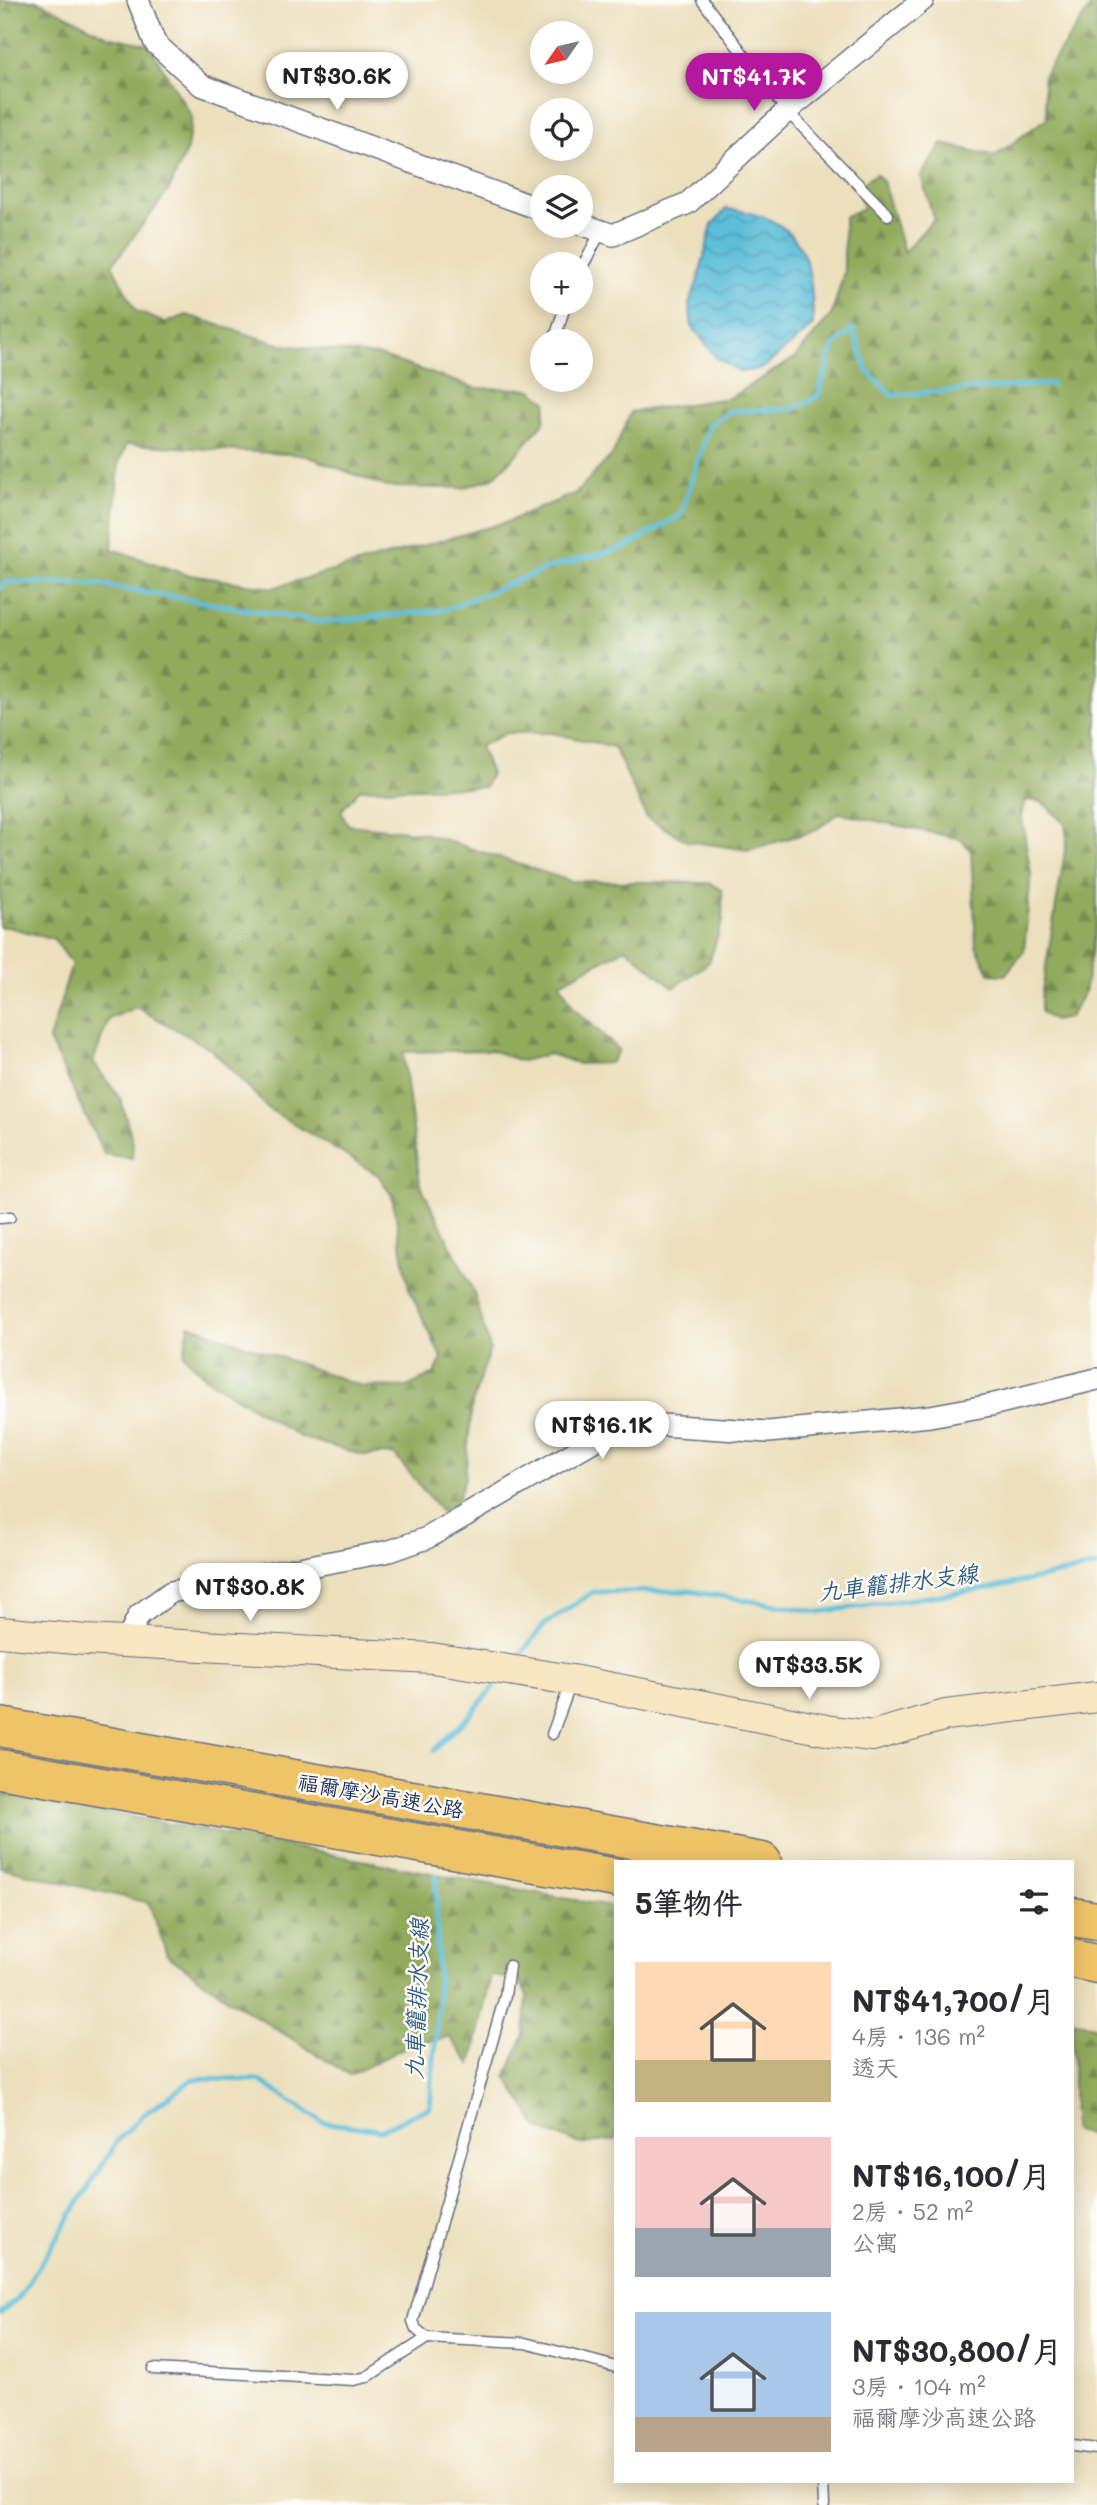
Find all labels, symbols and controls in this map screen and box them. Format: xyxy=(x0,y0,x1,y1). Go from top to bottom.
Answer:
north arrow xyxy=(530,21,593,84)
map controls xyxy=(530,21,593,392)
pin: NT$30.6K xyxy=(265,52,409,112)
pin: NT$41.7K xyxy=(682,54,826,113)
text: NT$30.6K xyxy=(282,60,392,90)
text: NT$41.7K xyxy=(701,61,807,91)
button: locate xyxy=(530,98,593,161)
button: layers xyxy=(530,175,593,238)
button: + xyxy=(530,252,593,315)
button: − xyxy=(530,329,593,392)
pin: NT$16.1K xyxy=(530,1402,674,1461)
text: NT$16.1K xyxy=(551,1409,653,1439)
water label: 九車籠排水支線 xyxy=(816,1557,981,1607)
pin: NT$30.8K xyxy=(178,1564,322,1623)
text: NT$30.8K xyxy=(195,1571,305,1601)
pin: NT$33.5K xyxy=(737,1642,881,1701)
text: NT$33.5K xyxy=(755,1649,863,1679)
street label: 福爾摩沙高速公路 xyxy=(296,1767,466,1823)
text: 5筆物件 xyxy=(635,1882,743,1922)
icon: filters xyxy=(1015,1883,1053,1921)
water label: 九車籠排水支線 xyxy=(398,1917,434,2080)
text: NT$41,700/月 xyxy=(852,1980,1055,2020)
icon: home xyxy=(691,1990,775,2074)
text: 4房 · 136 m² xyxy=(852,2021,985,2051)
text: 透天 xyxy=(852,2052,898,2082)
text: NT$16,100/月 xyxy=(852,2155,1051,2195)
icon: home xyxy=(691,2165,775,2249)
text: 2房 · 52 m² xyxy=(852,2196,973,2226)
text: 公寓 xyxy=(852,2227,898,2257)
text: NT$30,800/月 xyxy=(852,2330,1062,2370)
icon: home xyxy=(691,2340,775,2424)
text: 3房 · 104 m² xyxy=(852,2371,986,2401)
text: 福爾摩沙高速公路 xyxy=(852,2402,1036,2432)

